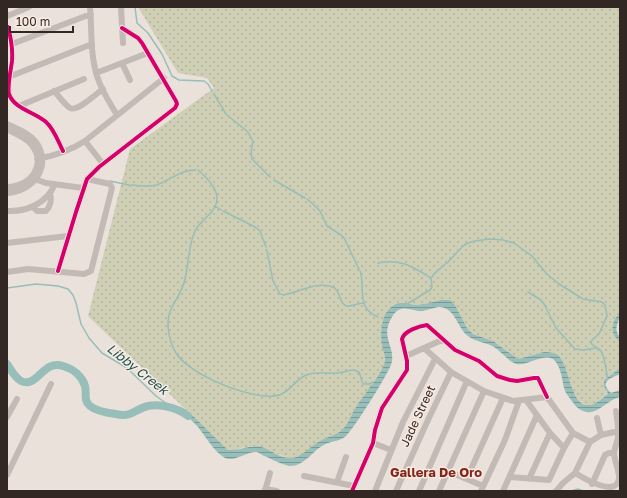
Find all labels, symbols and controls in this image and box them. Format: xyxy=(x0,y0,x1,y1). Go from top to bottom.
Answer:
scale bar xyxy=(10,8,73,34)
text: 100 m xyxy=(16,14,50,29)
water label: Libby Creek xyxy=(104,340,173,399)
street label: Jade Street xyxy=(397,382,438,449)
district label: Gallera De Oro xyxy=(390,464,482,480)

